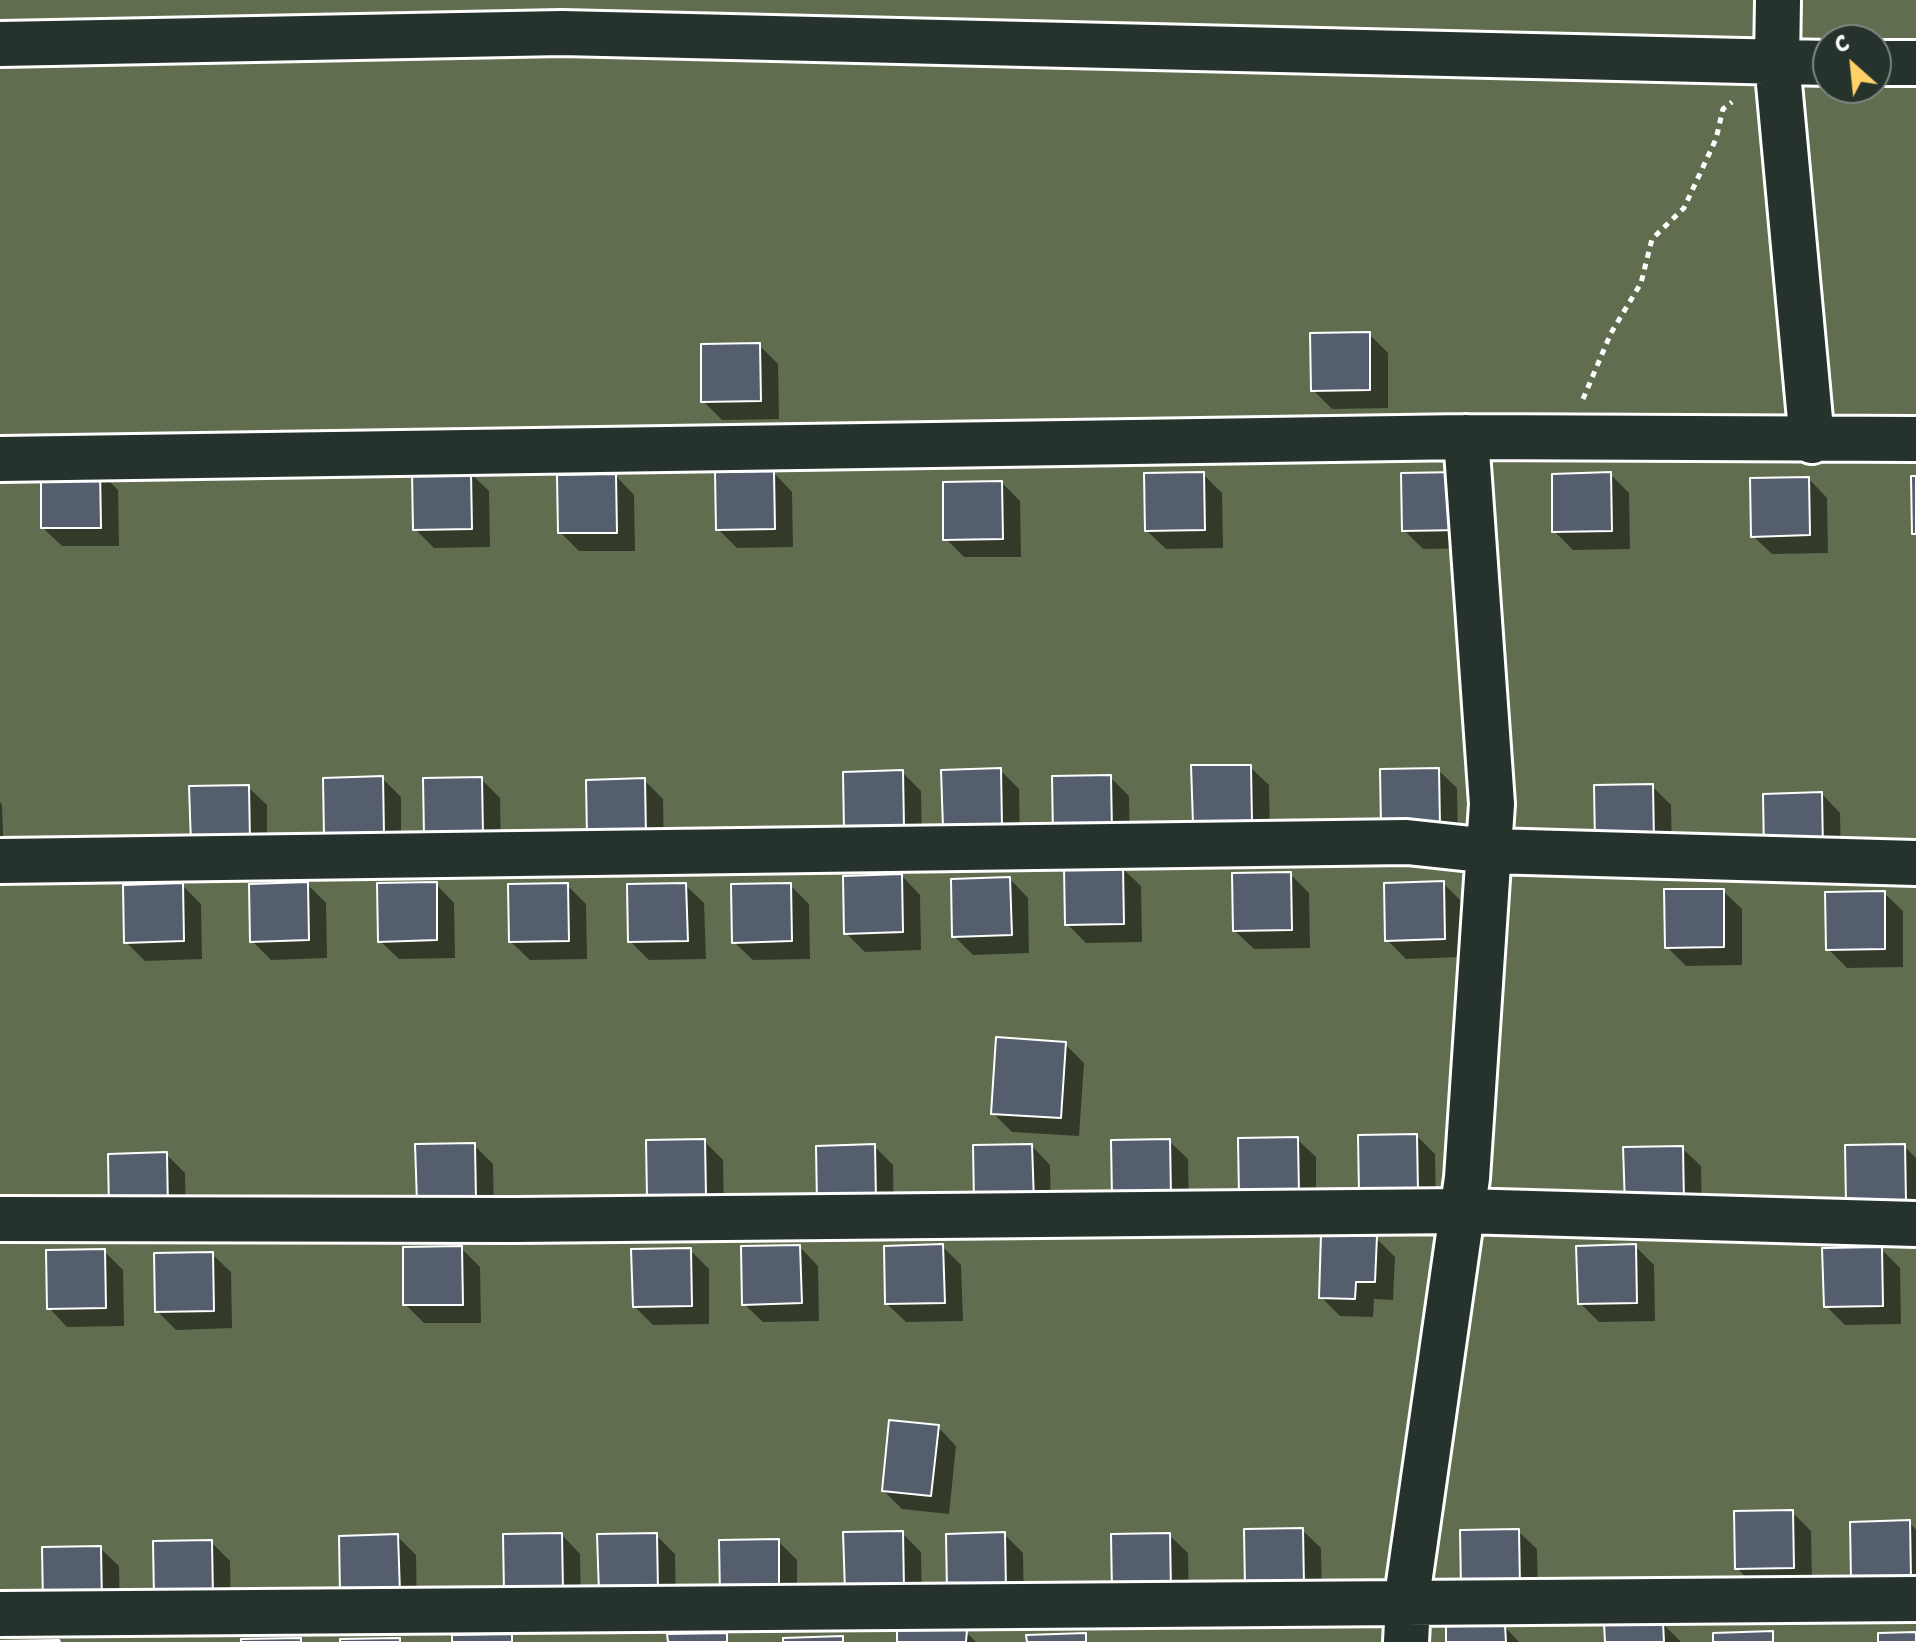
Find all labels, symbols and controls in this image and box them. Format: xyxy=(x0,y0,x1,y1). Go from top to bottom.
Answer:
north arrow xyxy=(1812,24,1892,104)
text: С xyxy=(1829,28,1854,60)

